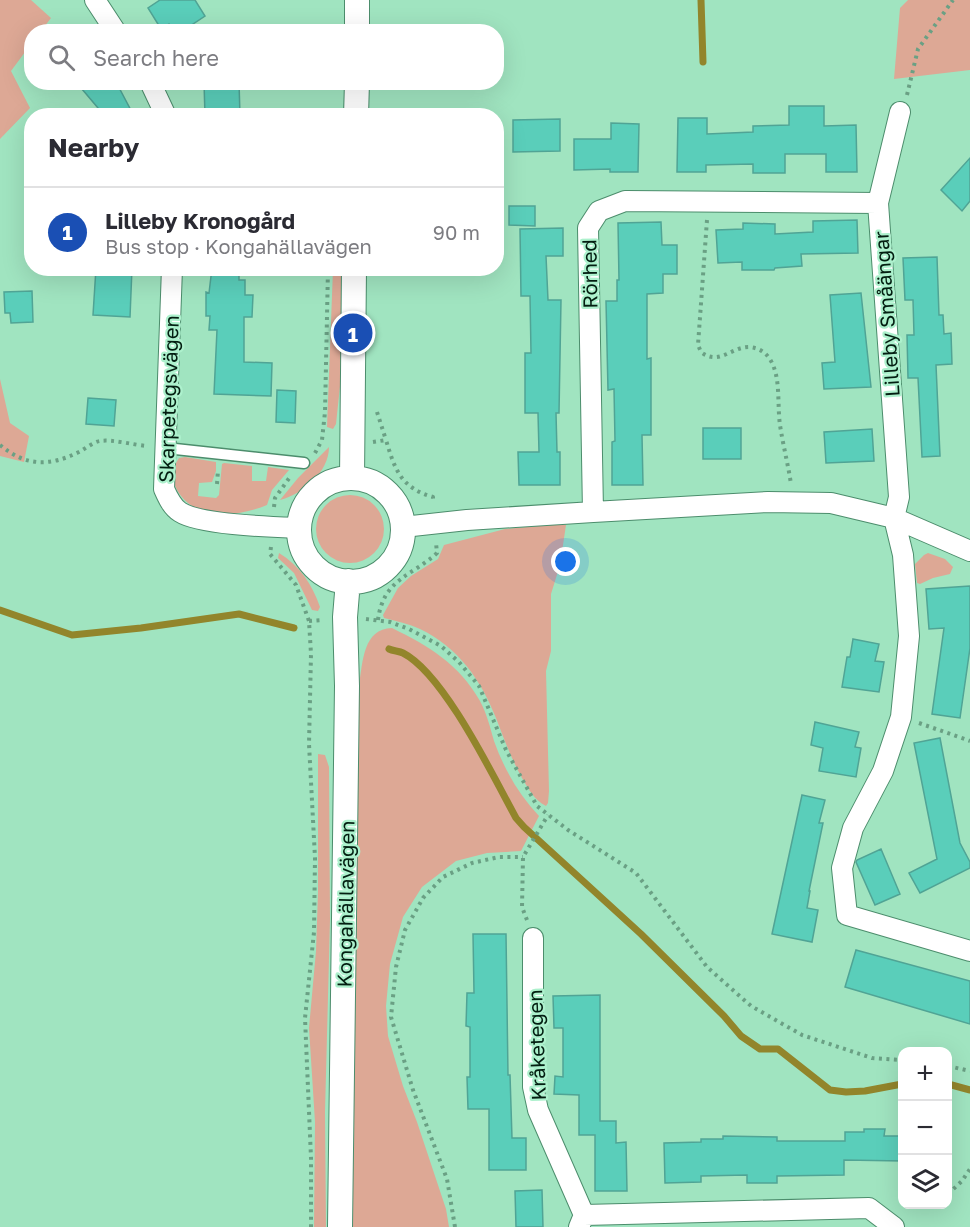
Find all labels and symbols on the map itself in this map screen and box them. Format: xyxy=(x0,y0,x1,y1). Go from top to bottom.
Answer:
street label: Lilleby Småängar xyxy=(868,230,904,398)
street label: Rörhed xyxy=(576,239,602,309)
pin: 1 xyxy=(334,310,372,356)
street label: Skarpetegsvägen xyxy=(153,315,183,483)
your location xyxy=(551,547,580,576)
street label: Kongahällavägen xyxy=(332,820,358,988)
street label: Kråketegen xyxy=(522,989,550,1101)

